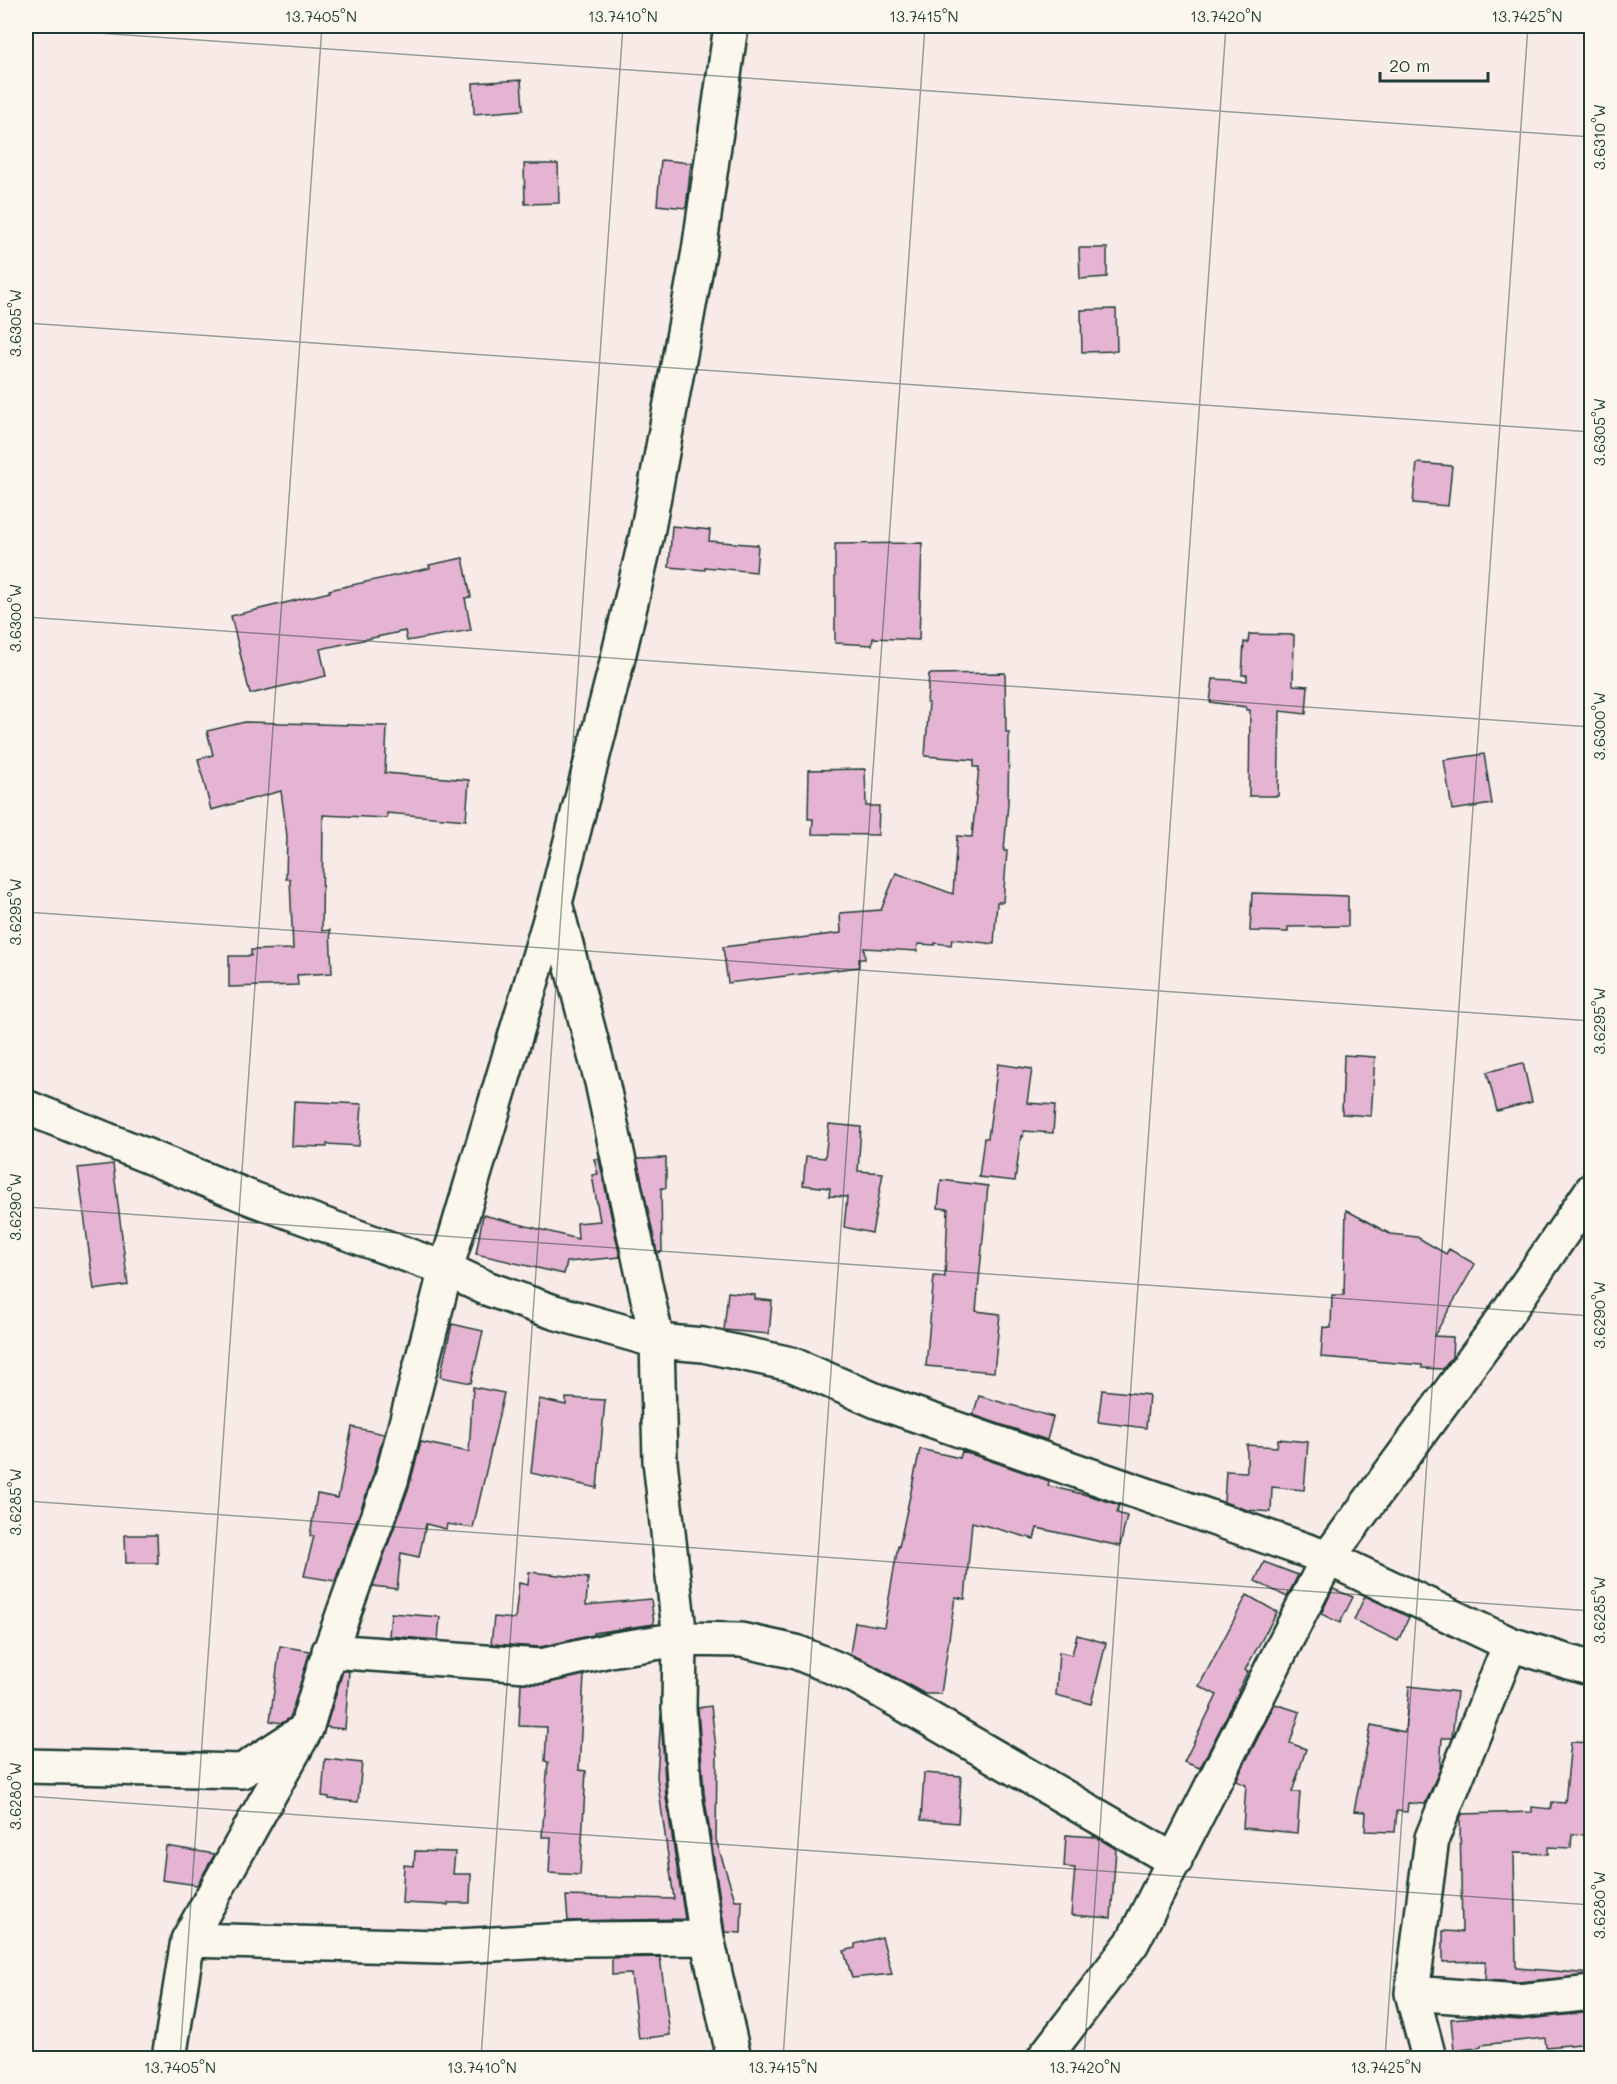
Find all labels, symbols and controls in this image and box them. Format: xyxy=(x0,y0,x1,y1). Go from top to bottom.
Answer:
text: 13.7405°N xyxy=(285,6,357,26)
text: 13.7410°N xyxy=(588,6,658,26)
text: 13.7415°N xyxy=(889,6,959,26)
text: 13.7420°N xyxy=(1190,6,1262,26)
text: 13.7425°N xyxy=(1491,6,1563,26)
scale bar xyxy=(1380,45,1488,83)
text: 20 m xyxy=(1389,53,1430,77)
text: 3.6310°W xyxy=(1589,104,1609,170)
text: 3.6305°W xyxy=(5,289,25,357)
text: 3.6305°W xyxy=(1589,398,1609,466)
text: 3.6300°W xyxy=(5,584,25,652)
text: 3.6300°W xyxy=(1589,692,1609,760)
text: 3.6295°W xyxy=(5,878,25,946)
text: 3.6295°W xyxy=(1589,987,1609,1055)
text: 3.6290°W xyxy=(5,1173,25,1241)
text: 3.6290°W xyxy=(1589,1281,1609,1349)
text: 3.6285°W xyxy=(5,1468,25,1536)
text: 3.6285°W xyxy=(1589,1576,1609,1644)
text: 3.6280°W xyxy=(5,1762,25,1830)
text: 3.6280°W xyxy=(1589,1871,1609,1939)
text: 13.7405°N xyxy=(144,2057,216,2077)
text: 13.7410°N xyxy=(447,2057,517,2077)
text: 13.7415°N xyxy=(748,2057,818,2077)
text: 13.7420°N xyxy=(1049,2057,1121,2077)
text: 13.7425°N xyxy=(1350,2057,1422,2077)

